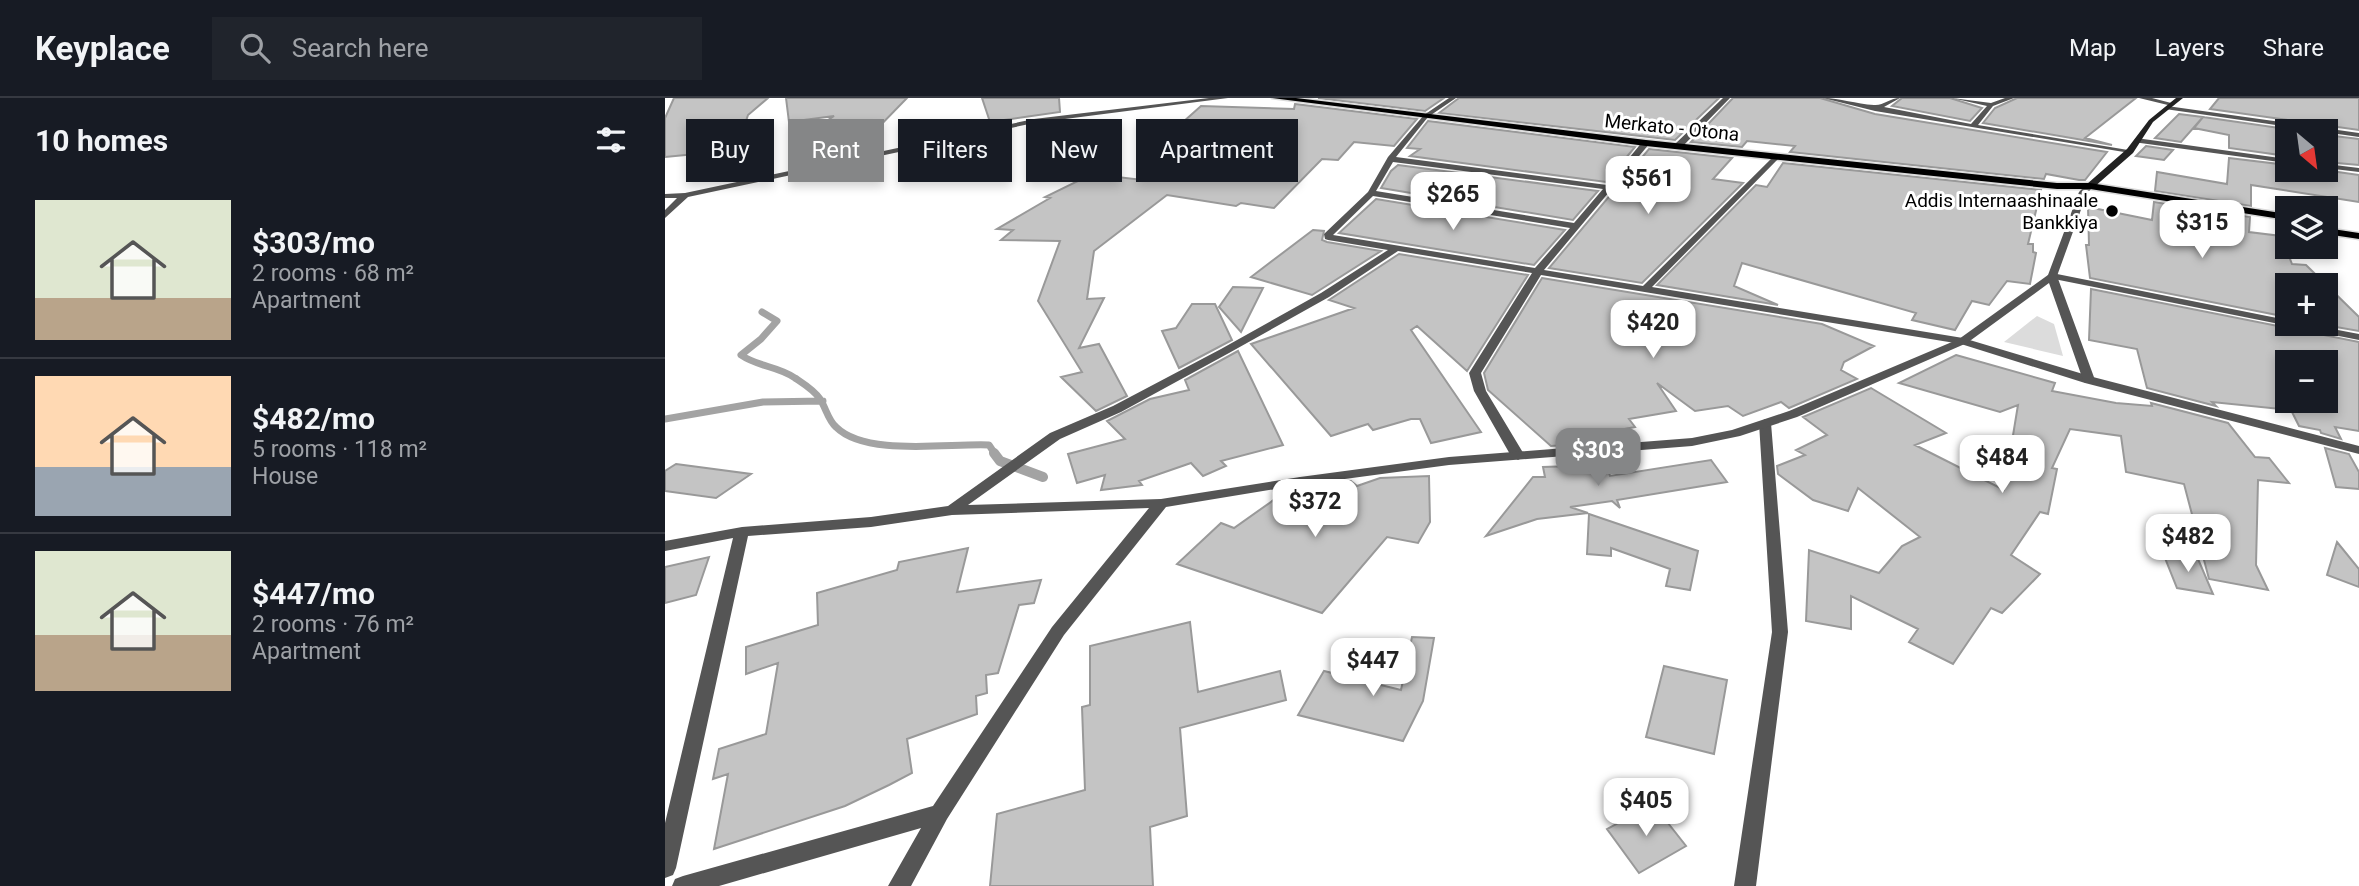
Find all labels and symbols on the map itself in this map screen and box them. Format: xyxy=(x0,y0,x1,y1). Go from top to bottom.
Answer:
street label: Merkato - Otona xyxy=(1603,109,1740,146)
north arrow xyxy=(2275,119,2338,182)
pin: $561 xyxy=(1607,156,1689,216)
pin: $265 xyxy=(1412,172,1494,232)
place label: Addis Internaashinaale Bankkiya xyxy=(1905,189,2098,234)
pin: $315 xyxy=(2161,200,2243,260)
marker: Addis Internaashinaale Bankkiya xyxy=(2104,203,2120,219)
pin: $420 xyxy=(1612,300,1694,360)
pin: $303 xyxy=(1557,428,1639,488)
pin: $484 xyxy=(1961,436,2043,495)
pin: $372 xyxy=(1274,480,1356,539)
pin: $482 xyxy=(2147,514,2229,574)
pin: $447 xyxy=(1332,638,1414,698)
pin: $405 xyxy=(1605,778,1687,838)

